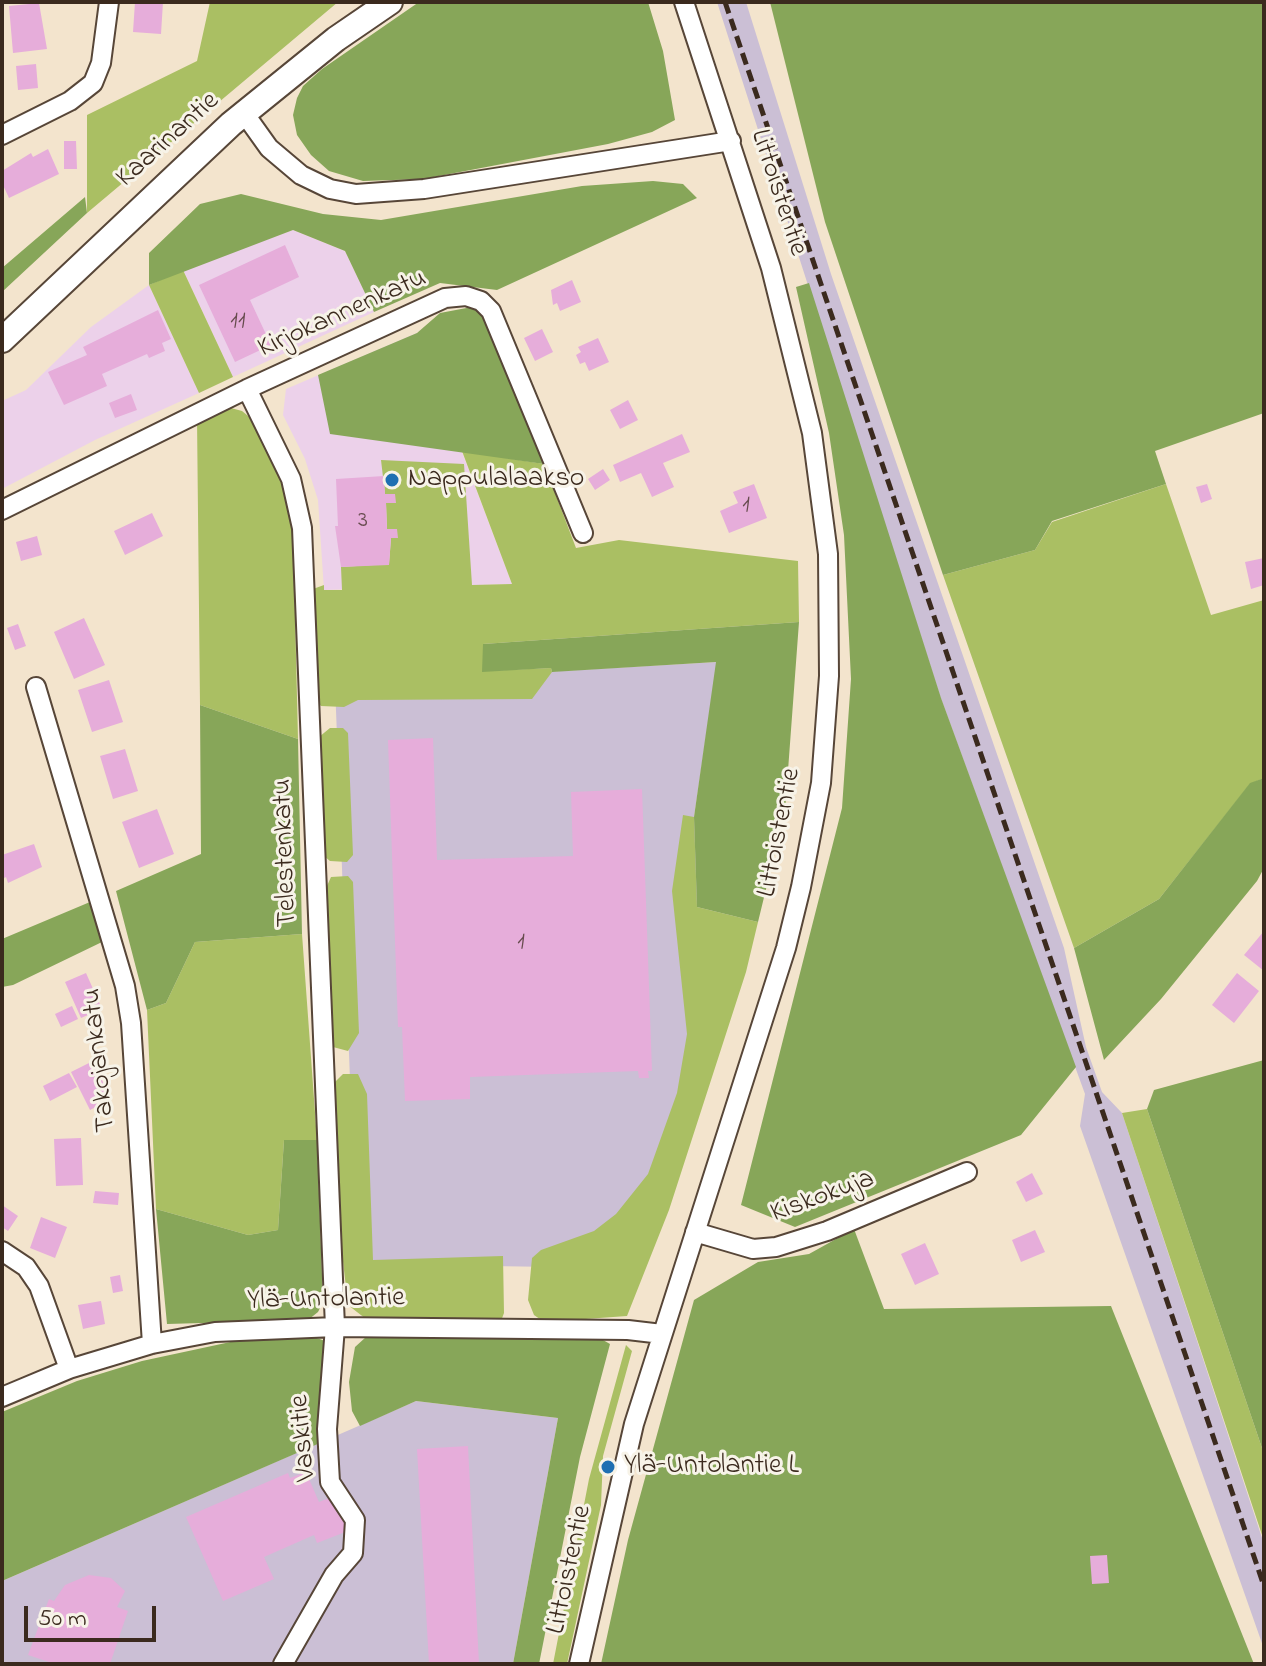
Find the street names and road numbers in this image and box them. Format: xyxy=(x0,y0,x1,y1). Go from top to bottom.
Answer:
street label: Kaarinantie xyxy=(110,86,228,196)
street label: Littoistentie xyxy=(741,126,813,260)
street label: Kirjokannenkatu xyxy=(254,263,432,367)
street label: Littoistentie xyxy=(752,766,810,900)
street label: Telestenkatu xyxy=(268,778,306,928)
street label: Takojankatu xyxy=(77,986,125,1134)
street label: Kiskokuja xyxy=(767,1164,879,1232)
street label: Ylä-Untolantie xyxy=(247,1283,405,1319)
street label: Vaskitie xyxy=(284,1393,326,1483)
street label: Littoistentie xyxy=(541,1503,601,1637)

